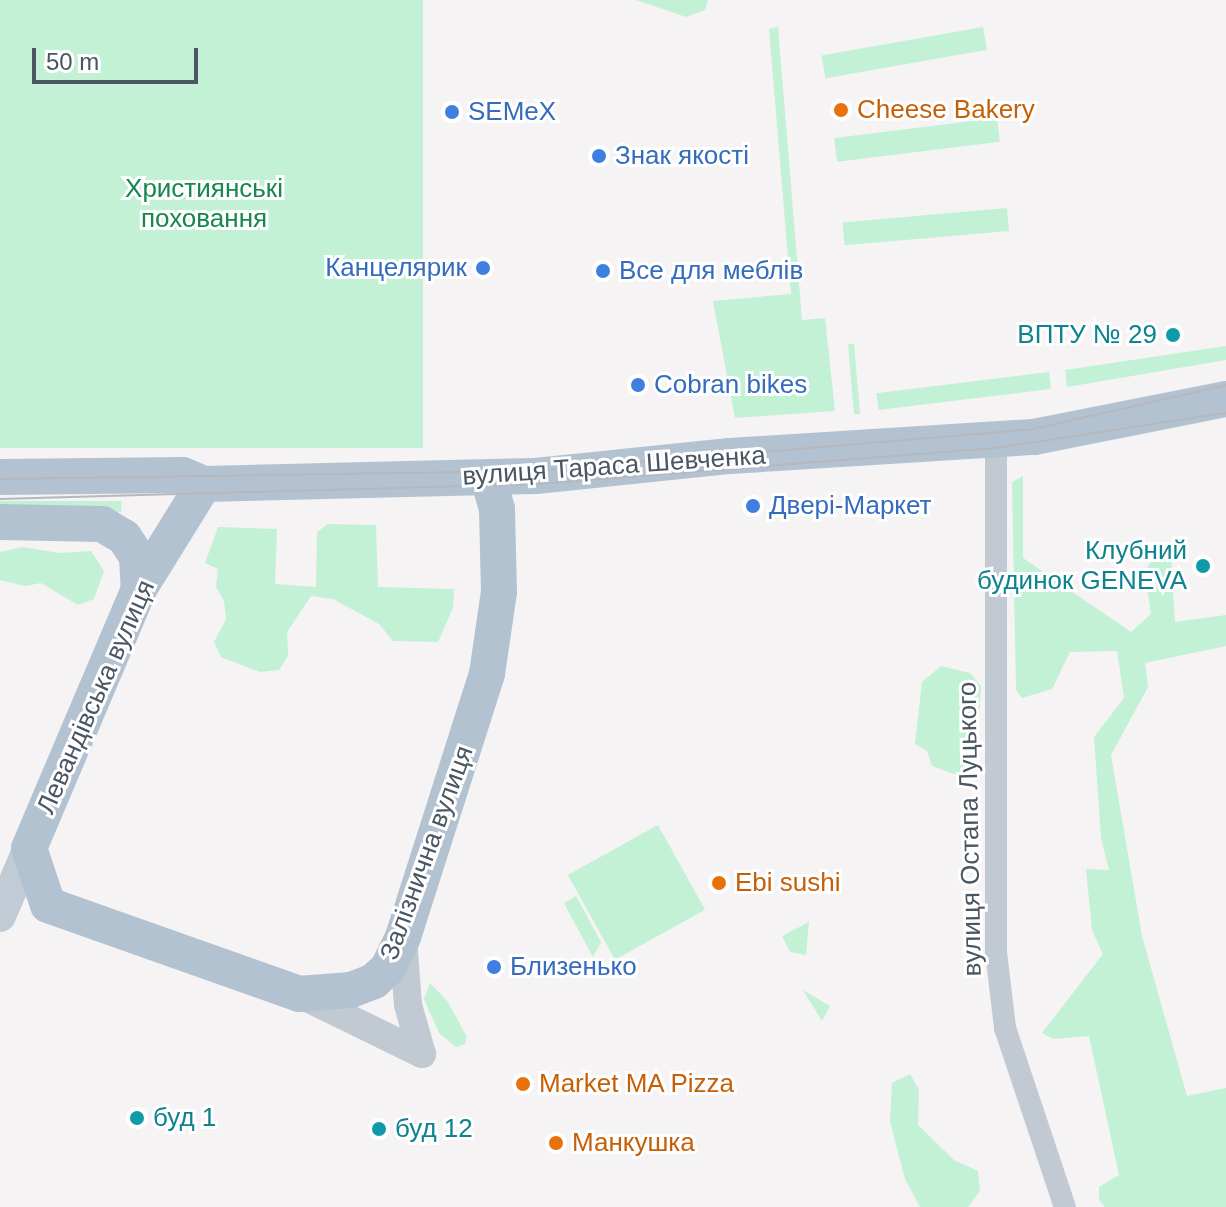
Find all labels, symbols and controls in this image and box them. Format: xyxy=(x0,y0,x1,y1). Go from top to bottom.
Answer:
scale bar xyxy=(36,32,202,82)
text: 50 m xyxy=(46,48,99,75)
place label: Cheese Bakery xyxy=(857,94,1035,126)
place label: SEMeX xyxy=(468,96,556,128)
marker: Cheese Bakery xyxy=(832,101,850,119)
marker: SEMeX xyxy=(443,103,461,121)
place label: Знак якості xyxy=(615,140,749,172)
marker: Знак якості xyxy=(590,147,608,165)
park label: Християнські поховання xyxy=(125,173,283,234)
place label: Канцелярик xyxy=(325,252,467,284)
place label: Все для меблів xyxy=(619,255,803,287)
marker: Канцелярик xyxy=(474,259,492,277)
marker: Все для меблів xyxy=(594,262,612,280)
place label: ВПТУ № 29 xyxy=(1017,319,1157,351)
marker: ВПТУ № 29 xyxy=(1164,326,1182,344)
place label: Cobran bikes xyxy=(654,369,807,401)
marker: Cobran bikes xyxy=(629,376,647,394)
street label: вулиця Тараса Шевченка xyxy=(461,440,767,492)
place label: Двері-Маркет xyxy=(769,490,932,522)
marker: Двері-Маркет xyxy=(744,497,762,515)
place label: Клубний будинок GENEVA xyxy=(977,535,1187,596)
marker: Клубний будинок GENEVA xyxy=(1194,557,1212,575)
street label: Левандівська вулиця xyxy=(30,575,162,819)
street label: вулиця Остапа Луцького xyxy=(952,681,988,977)
street label: Залізнична вулиця xyxy=(374,742,480,964)
place label: Ebi sushi xyxy=(735,867,840,899)
marker: Ebi sushi xyxy=(710,874,728,892)
place label: Близенько xyxy=(510,951,637,983)
marker: Близенько xyxy=(485,958,503,976)
place label: Market MA Pizza xyxy=(539,1068,735,1100)
marker: Market MA Pizza xyxy=(514,1075,532,1093)
place label: буд 1 xyxy=(153,1102,216,1134)
marker: буд 1 xyxy=(128,1109,146,1127)
place label: буд 12 xyxy=(395,1113,473,1145)
marker: буд 12 xyxy=(370,1120,388,1138)
place label: Манкушка xyxy=(572,1127,695,1159)
marker: Манкушка xyxy=(547,1134,565,1152)

